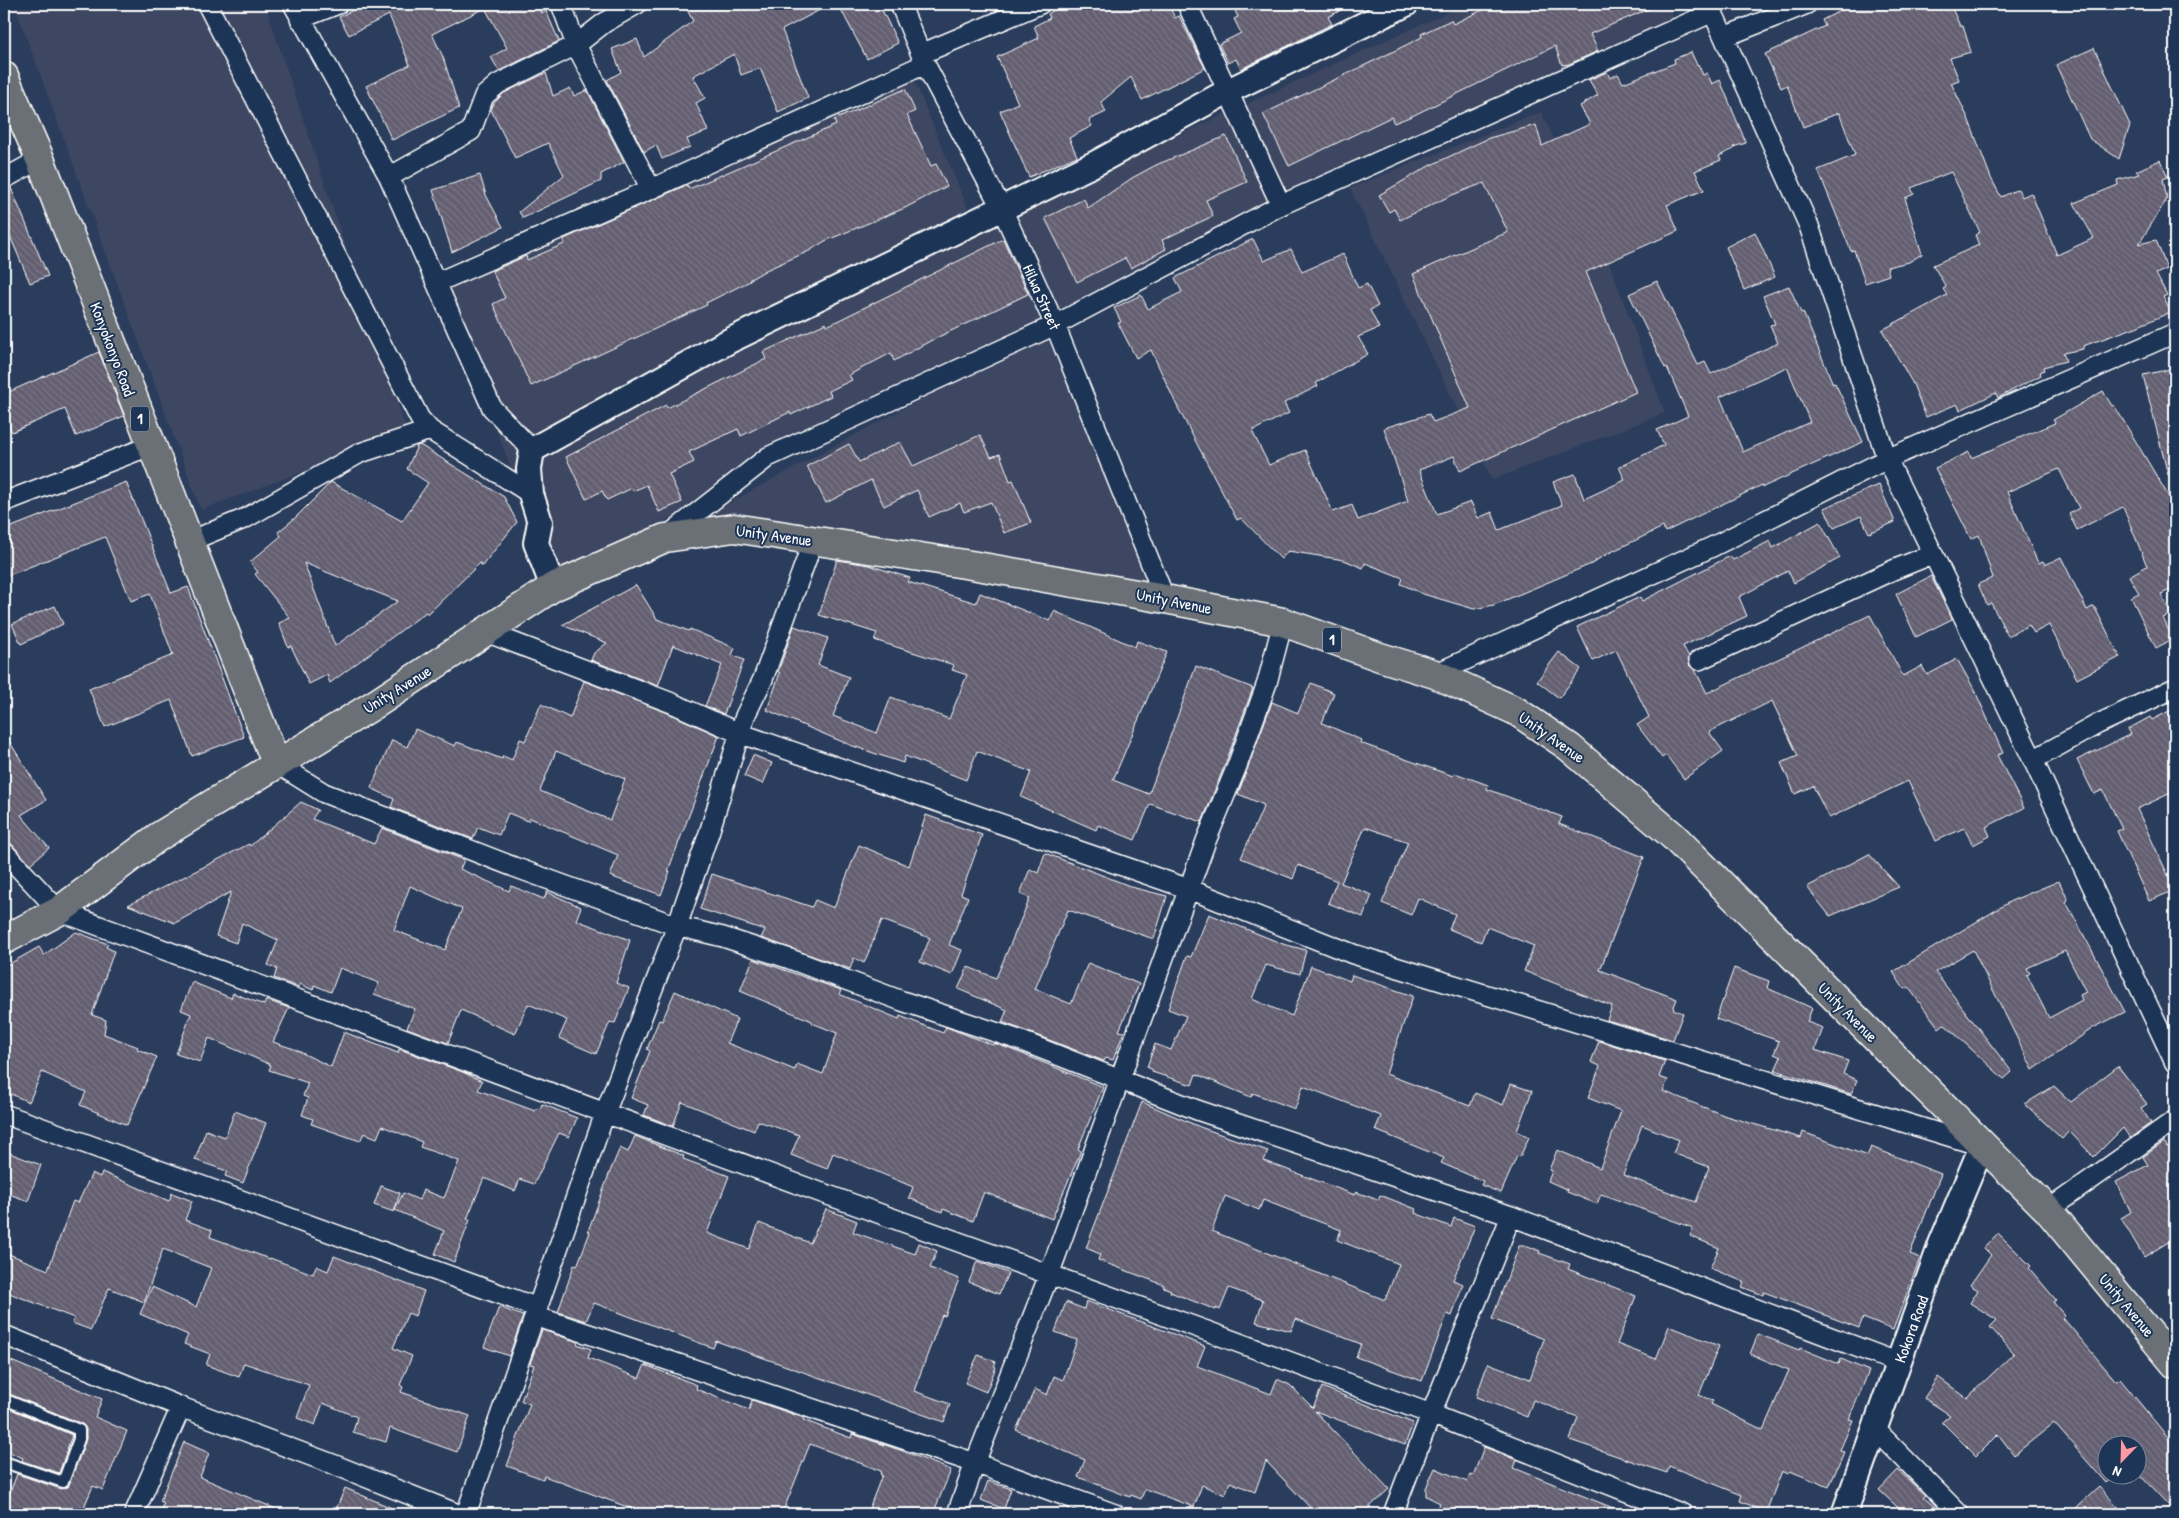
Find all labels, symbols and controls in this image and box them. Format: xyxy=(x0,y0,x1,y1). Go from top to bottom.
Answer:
street label: Hilwa Street xyxy=(1018,261,1066,334)
street label: Konyokonyo Road xyxy=(85,299,141,399)
road number: 1 xyxy=(131,406,149,432)
street label: Unity Avenue xyxy=(735,519,814,551)
street label: Unity Avenue xyxy=(1135,583,1214,619)
road number: 1 xyxy=(1323,628,1341,652)
street label: Unity Avenue xyxy=(359,659,436,719)
street label: Unity Avenue xyxy=(1514,706,1590,768)
street label: Unity Avenue xyxy=(1813,977,1883,1047)
street label: Unity Avenue xyxy=(2094,1269,2160,1342)
street label: Kokora Road xyxy=(1889,1292,1933,1366)
north arrow xyxy=(2096,1436,2146,1486)
text: N xyxy=(2109,1462,2124,1483)

